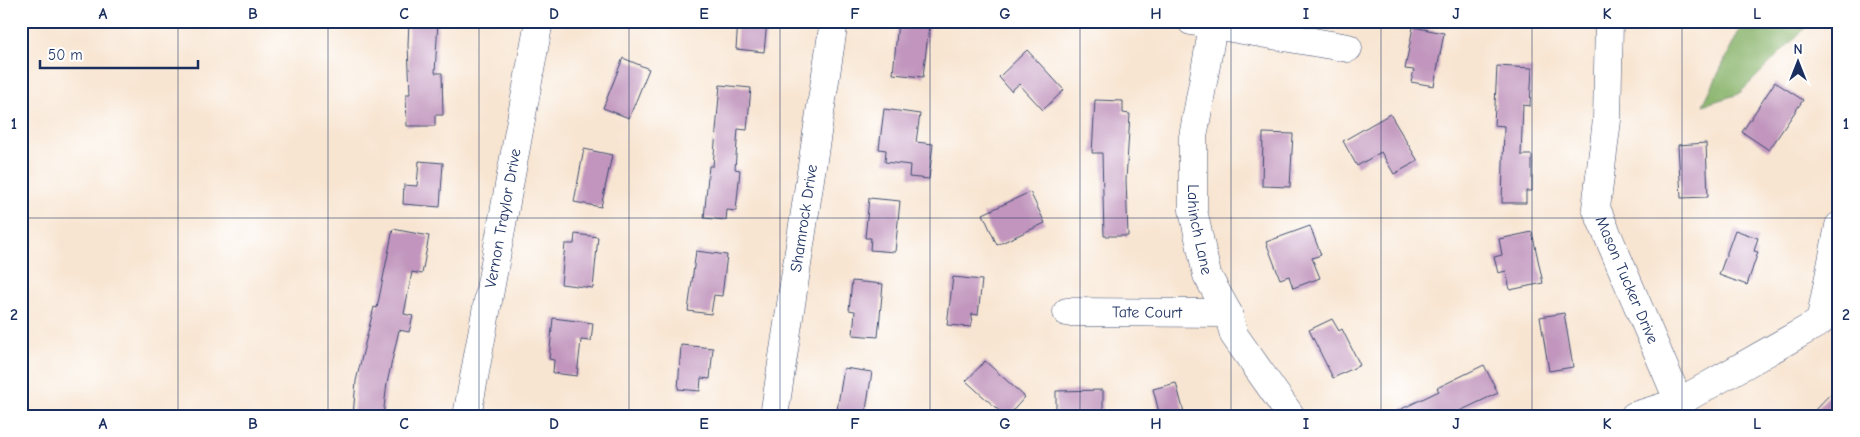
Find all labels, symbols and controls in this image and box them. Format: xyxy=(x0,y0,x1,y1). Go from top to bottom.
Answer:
text: A xyxy=(99,5,108,23)
text: B xyxy=(248,5,258,23)
text: C xyxy=(399,5,409,23)
text: D xyxy=(549,5,559,23)
text: E xyxy=(699,5,709,23)
text: F xyxy=(850,5,860,23)
text: G xyxy=(999,5,1011,23)
text: H xyxy=(1150,5,1162,23)
text: I xyxy=(1303,5,1309,23)
text: J xyxy=(1452,5,1460,23)
text: K xyxy=(1602,5,1612,23)
text: L xyxy=(1753,5,1761,23)
scale bar xyxy=(40,38,198,70)
north arrow xyxy=(1772,38,1822,88)
text: N xyxy=(1793,41,1803,58)
text: 50 m xyxy=(48,46,83,64)
text: 1 xyxy=(11,115,17,133)
text: 1 xyxy=(1843,115,1849,133)
street label: Vernon Traylor Drive xyxy=(481,147,525,290)
street label: Shamrock Drive xyxy=(787,163,821,273)
street label: Lahinch Lane xyxy=(1184,184,1216,276)
street label: Mason Tucker Drive xyxy=(1592,214,1662,346)
street label: Tate Court xyxy=(1112,303,1183,322)
text: 2 xyxy=(10,306,18,324)
text: 2 xyxy=(1842,306,1850,324)
text: A xyxy=(99,415,108,433)
text: B xyxy=(248,415,258,433)
text: C xyxy=(399,415,409,433)
text: D xyxy=(549,415,559,433)
text: E xyxy=(699,415,709,433)
text: F xyxy=(850,415,860,433)
text: G xyxy=(999,415,1011,433)
text: H xyxy=(1150,415,1162,433)
text: I xyxy=(1303,415,1309,433)
text: J xyxy=(1452,415,1460,433)
text: K xyxy=(1602,415,1612,433)
text: L xyxy=(1753,415,1761,433)

